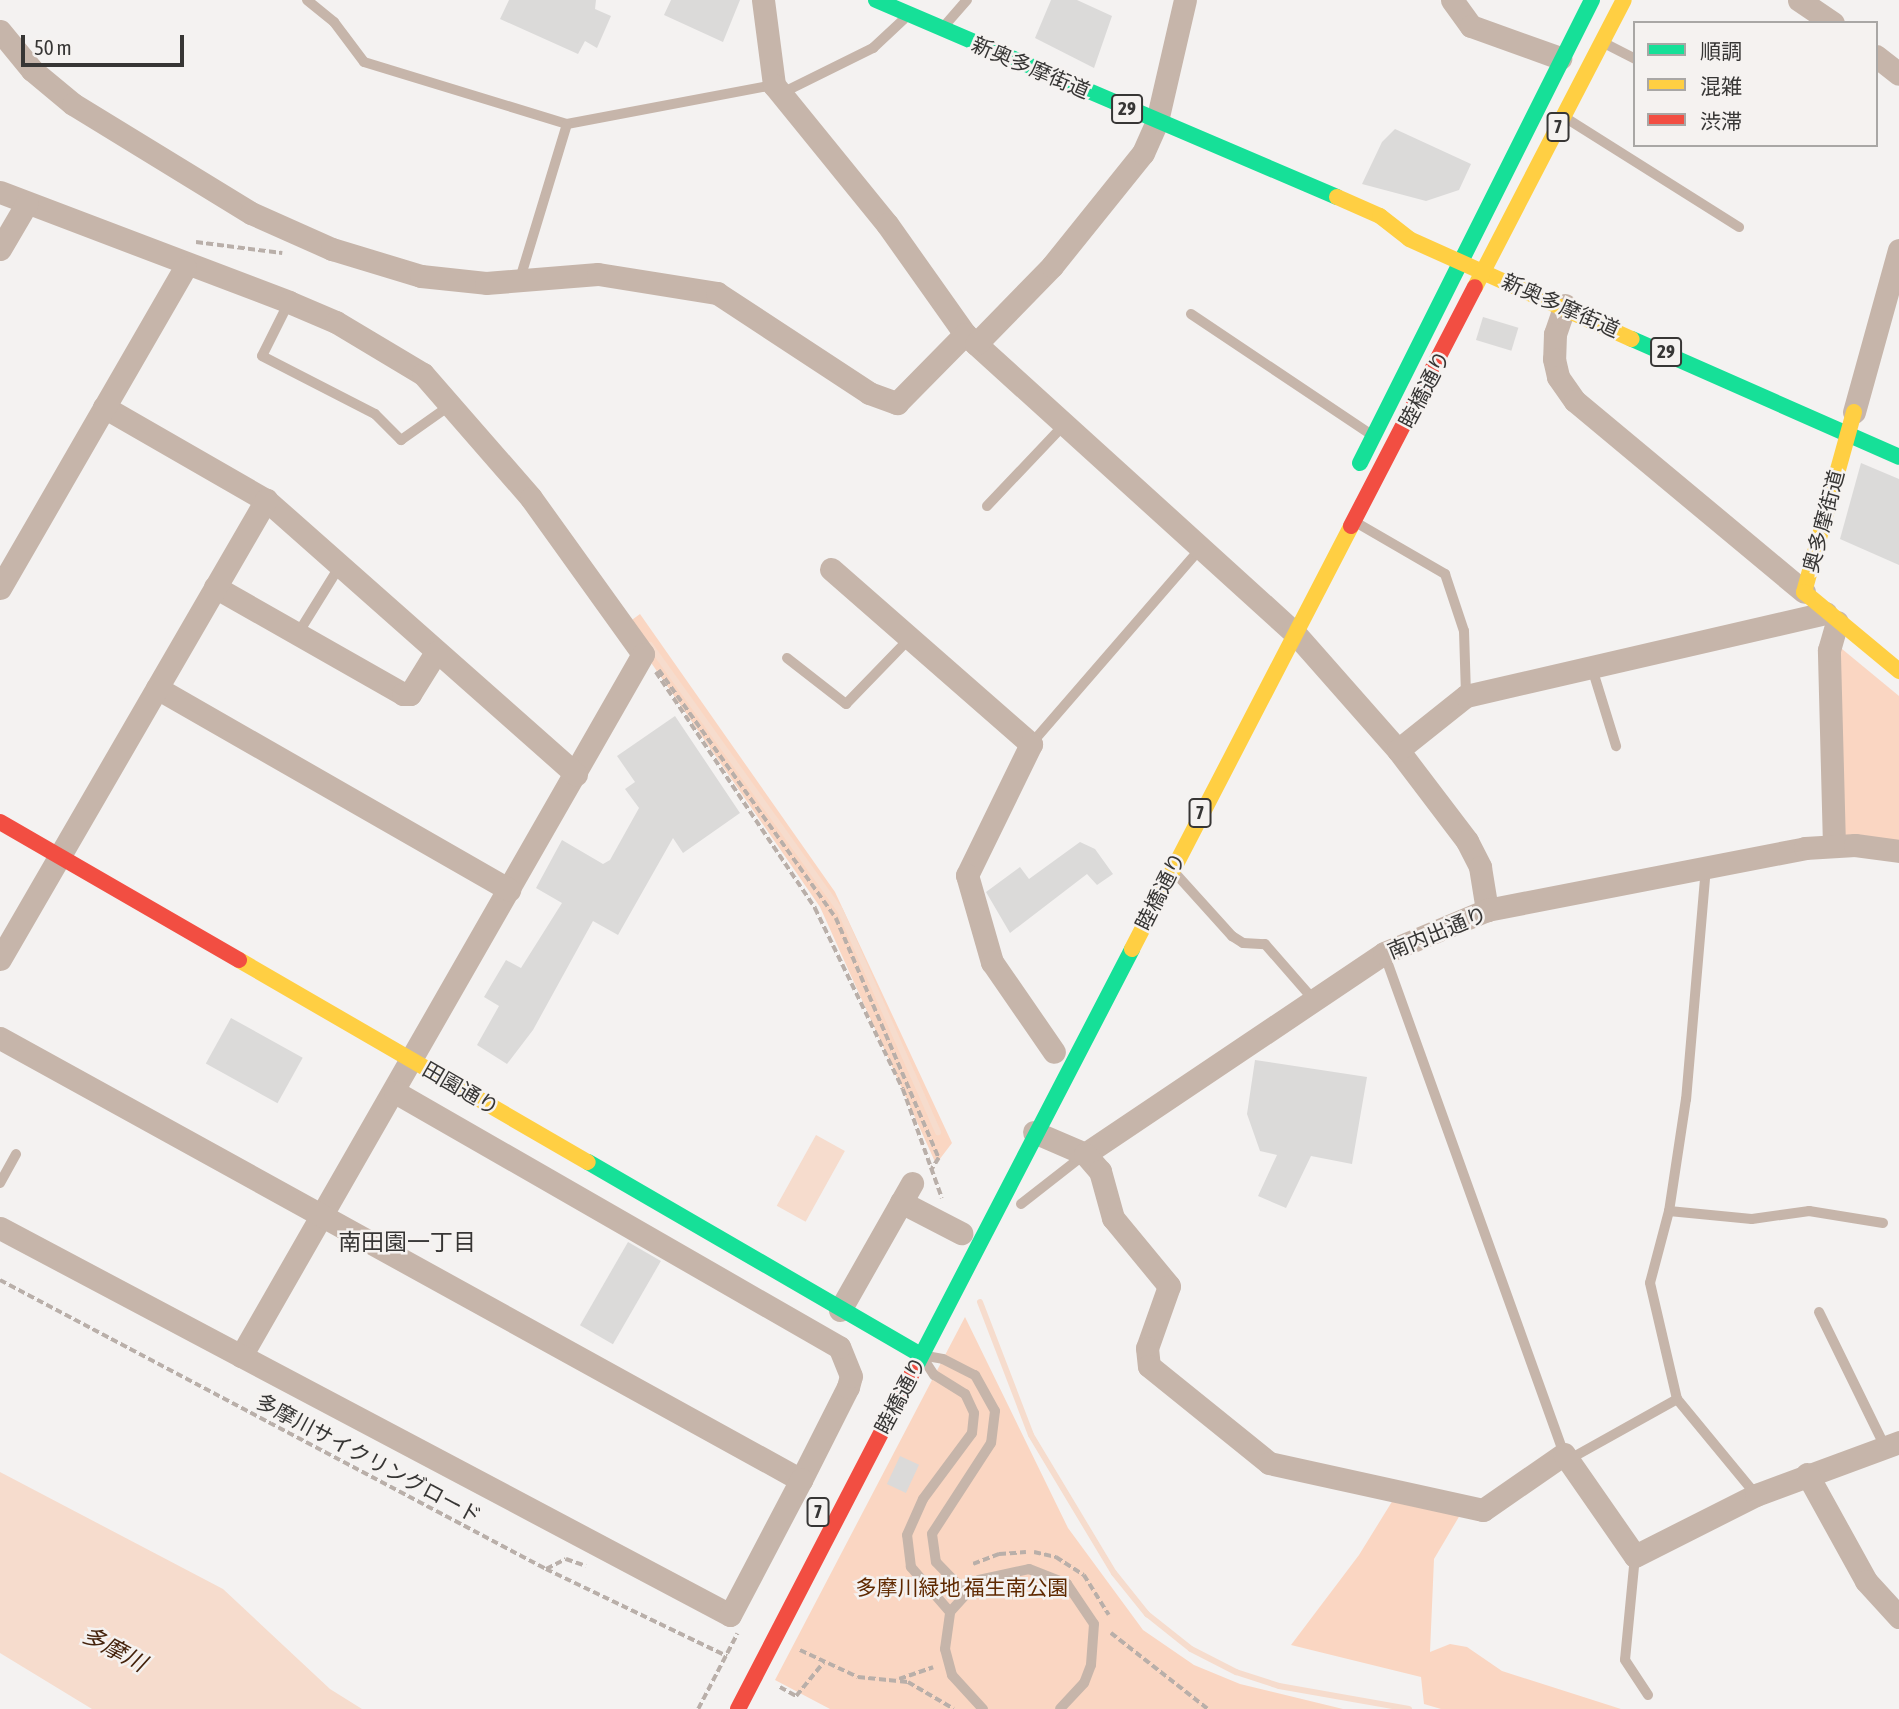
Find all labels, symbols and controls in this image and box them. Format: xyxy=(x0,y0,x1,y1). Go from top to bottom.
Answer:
scale bar xyxy=(24,21,187,65)
legend xyxy=(1633,21,1878,147)
street label: 新奥多摩街道 xyxy=(968,31,1094,103)
text: 50 m xyxy=(34,35,72,59)
text: 順調 xyxy=(1700,39,1742,63)
text: 混雑 xyxy=(1700,74,1742,98)
road number: 29 xyxy=(1110,94,1144,124)
text: 渋滞 xyxy=(1700,109,1742,133)
road number: 7 xyxy=(1546,111,1570,142)
street label: 新奥多摩街道 xyxy=(1498,268,1624,342)
road number: 29 xyxy=(1648,336,1684,368)
street label: 睦橋通り xyxy=(1393,346,1455,432)
street label: 奥多摩街道 xyxy=(1797,467,1849,575)
road number: 7 xyxy=(1188,798,1212,828)
street label: 睦橋通り xyxy=(1130,848,1190,934)
street label: 南内出通り xyxy=(1384,901,1490,963)
street label: 田園通り xyxy=(418,1056,504,1120)
district label: 南田園一丁目 xyxy=(338,1228,476,1256)
street label: 睦橋通り xyxy=(869,1352,931,1438)
street label: 多摩川サイクリングロード xyxy=(252,1388,486,1528)
road number: 7 xyxy=(806,1496,830,1528)
park label: 多摩川緑地 福生南公園 xyxy=(856,1574,1068,1600)
water label: 多摩川 xyxy=(77,1621,151,1677)

